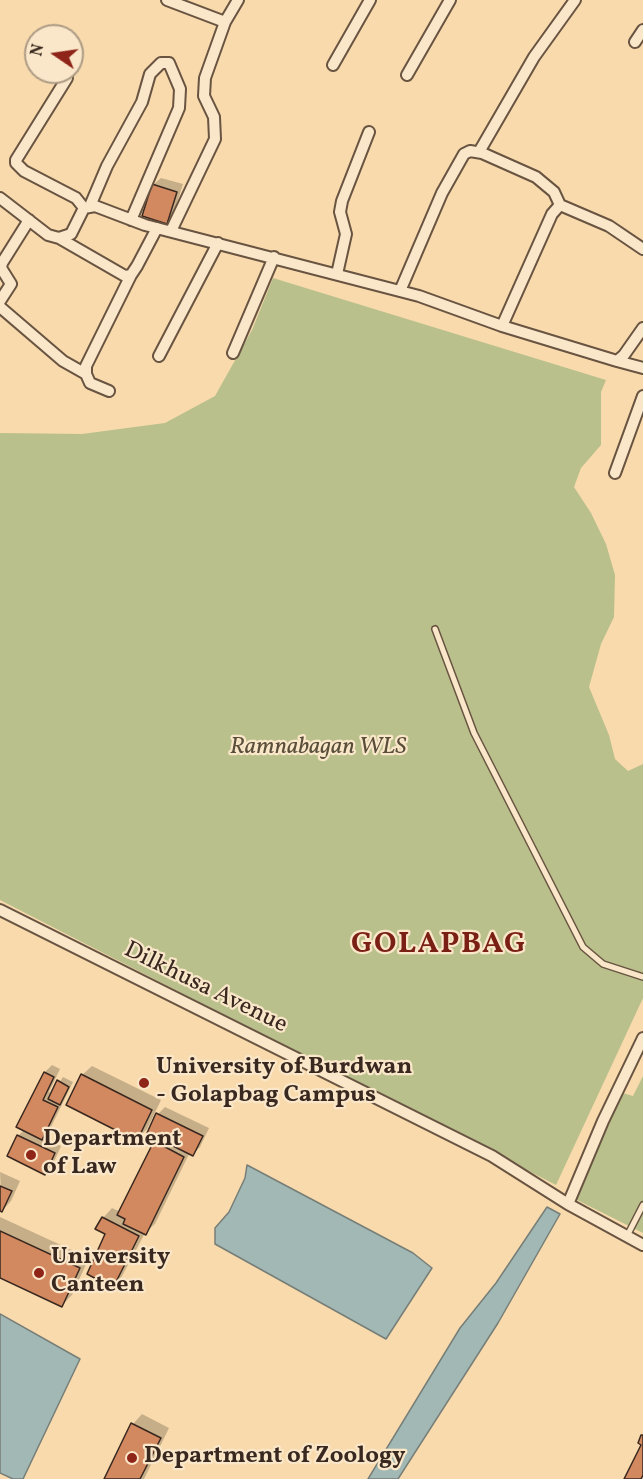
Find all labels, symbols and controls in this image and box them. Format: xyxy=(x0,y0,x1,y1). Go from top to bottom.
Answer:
north arrow xyxy=(24,24,84,84)
text: N xyxy=(26,42,50,59)
park label: Ramnabagan WLS xyxy=(230,735,406,763)
district label: GOLAPBAG xyxy=(351,928,527,964)
street label: Dilkhusa Avenue xyxy=(119,937,291,1041)
place label: University of Burdwan - Golapbag Campus xyxy=(156,1055,412,1111)
marker: University of Burdwan - Golapbag Campus xyxy=(137,1076,151,1090)
place label: Department of Law xyxy=(43,1127,181,1183)
marker: Department of Law xyxy=(24,1148,38,1162)
place label: University Canteen xyxy=(51,1245,170,1301)
marker: University Canteen xyxy=(32,1266,46,1280)
place label: Department of Zoology xyxy=(144,1444,406,1472)
marker: Department of Zoology xyxy=(125,1451,139,1465)

